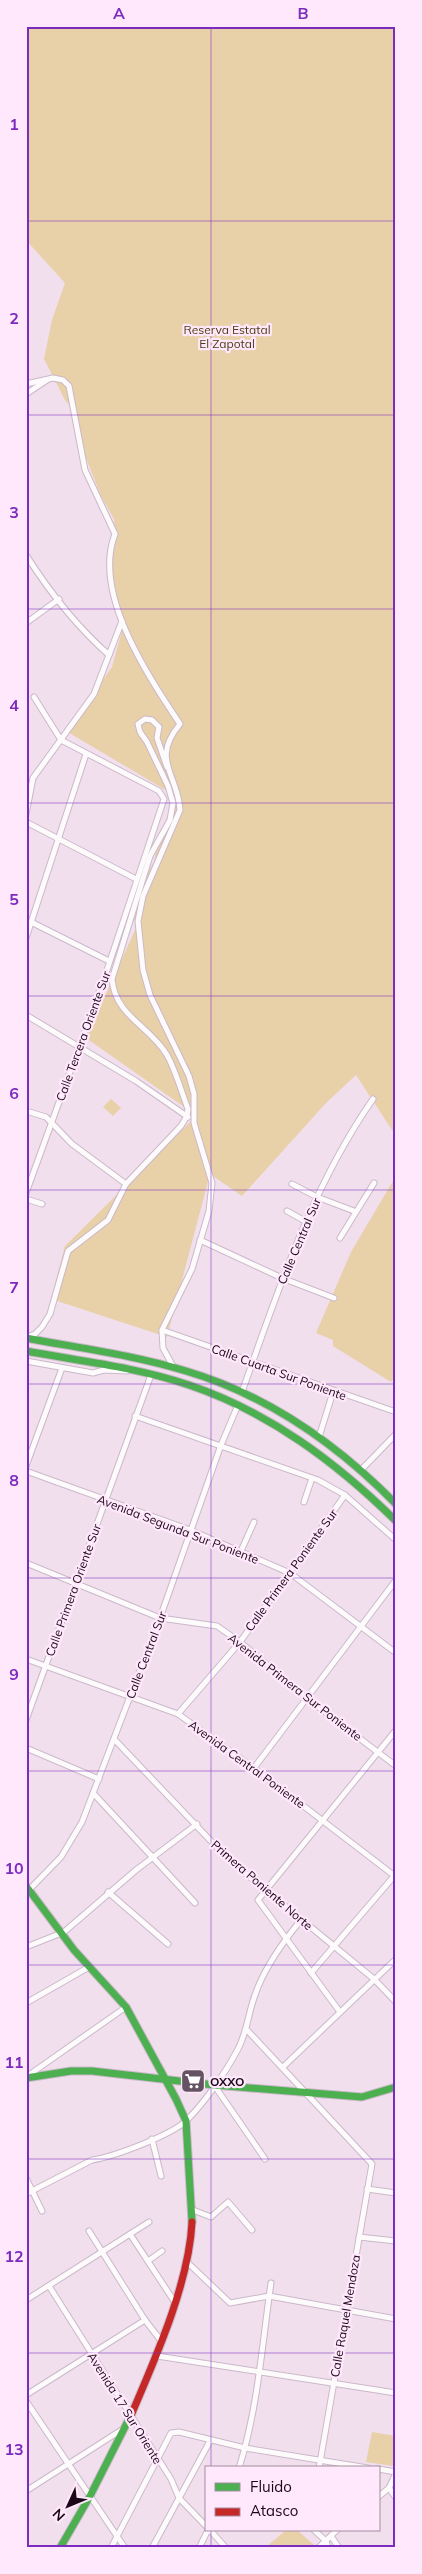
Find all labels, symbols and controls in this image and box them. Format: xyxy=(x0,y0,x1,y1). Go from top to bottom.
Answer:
text: A xyxy=(113,3,125,23)
text: B xyxy=(297,3,309,23)
text: 1 xyxy=(9,114,19,134)
text: 2 xyxy=(9,308,19,328)
park label: Reserva Estatal El Zapotal xyxy=(184,322,271,351)
text: 3 xyxy=(9,502,19,522)
text: 4 xyxy=(9,695,19,715)
text: 5 xyxy=(9,889,19,909)
street label: Calle Tercera Oriente Sur xyxy=(52,968,114,1103)
text: 6 xyxy=(9,1083,19,1103)
street label: Calle Central Sur xyxy=(274,1195,324,1286)
text: 7 xyxy=(9,1277,19,1297)
street label: Calle Cuarta Sur Poniente xyxy=(210,1341,348,1403)
text: 8 xyxy=(9,1470,19,1490)
street label: Avenida Segunda Sur Poniente xyxy=(95,1491,261,1567)
street label: Calle Primera Poniente Sur xyxy=(242,1505,341,1634)
street label: Calle Primera Oriente Sur xyxy=(42,1521,104,1658)
street label: Calle Central Sur xyxy=(122,1609,170,1701)
street label: Avenida Primera Sur Poniente xyxy=(225,1630,365,1744)
text: 9 xyxy=(9,1664,19,1684)
street label: Avenida Central Poniente xyxy=(186,1717,308,1811)
street label: Primera Poniente Norte xyxy=(208,1837,316,1933)
text: 10 xyxy=(4,1858,24,1878)
text: 11 xyxy=(4,2052,24,2072)
supermarket icon: OXXO xyxy=(180,2068,206,2094)
place label: OXXO xyxy=(210,2074,244,2089)
text: 12 xyxy=(4,2246,24,2266)
street label: Calle Raquel Mendoza xyxy=(327,2254,363,2378)
street label: Avenida 17 Sur Oriente xyxy=(84,2349,166,2467)
text: 13 xyxy=(4,2439,24,2459)
legend xyxy=(205,2466,380,2532)
text: Fluido xyxy=(250,2477,292,2496)
north arrow xyxy=(42,2482,92,2532)
text: Atasco xyxy=(250,2501,298,2520)
text: N xyxy=(49,2505,69,2525)

